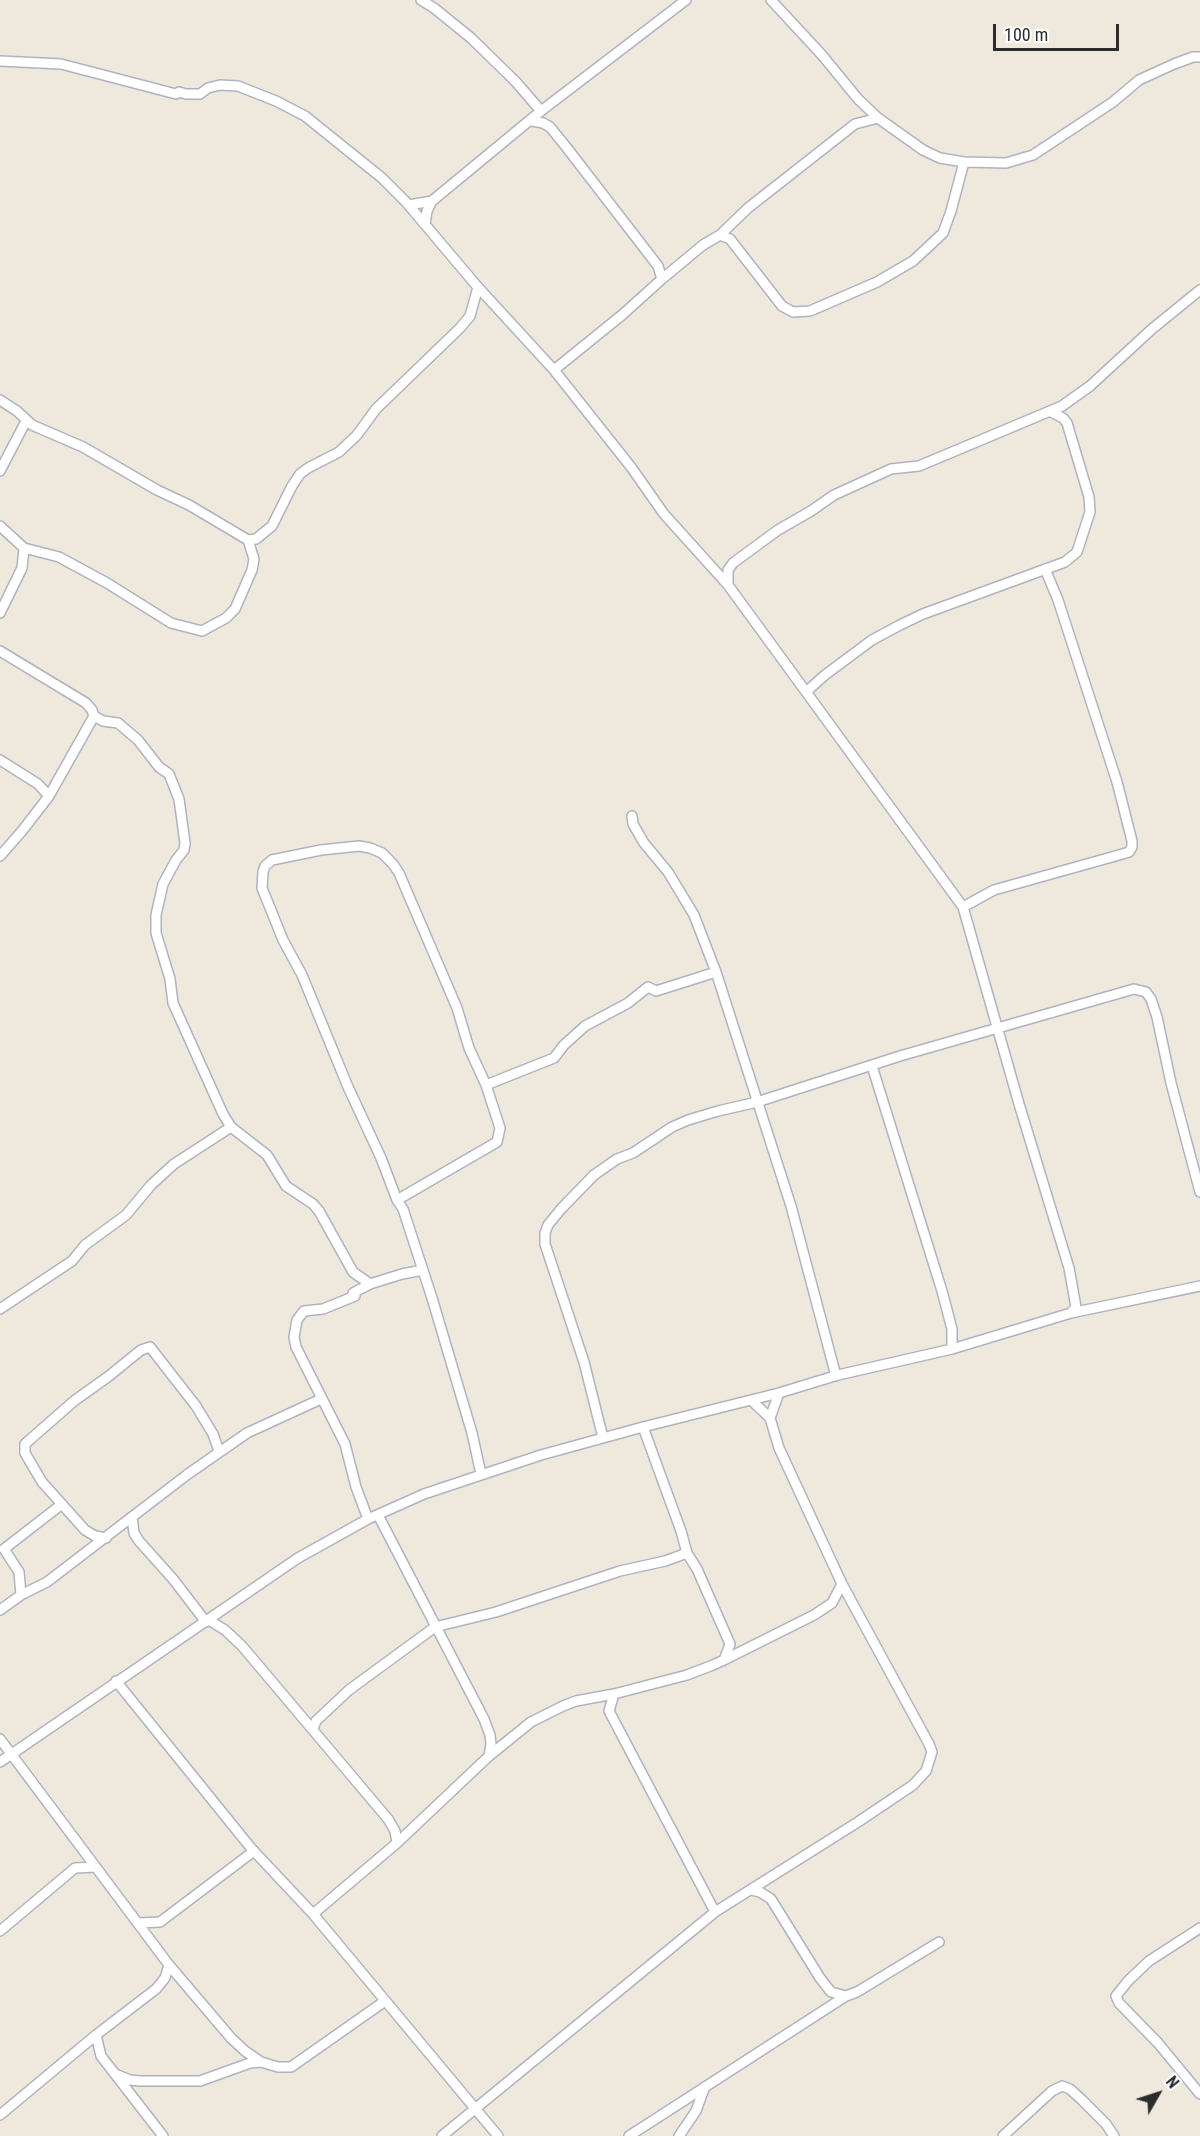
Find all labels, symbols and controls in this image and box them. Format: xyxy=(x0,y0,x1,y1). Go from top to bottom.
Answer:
scale bar xyxy=(996,12,1122,50)
text: 100 m xyxy=(1004,24,1048,45)
north arrow xyxy=(1128,2064,1188,2124)
text: N xyxy=(1162,2073,1183,2092)

